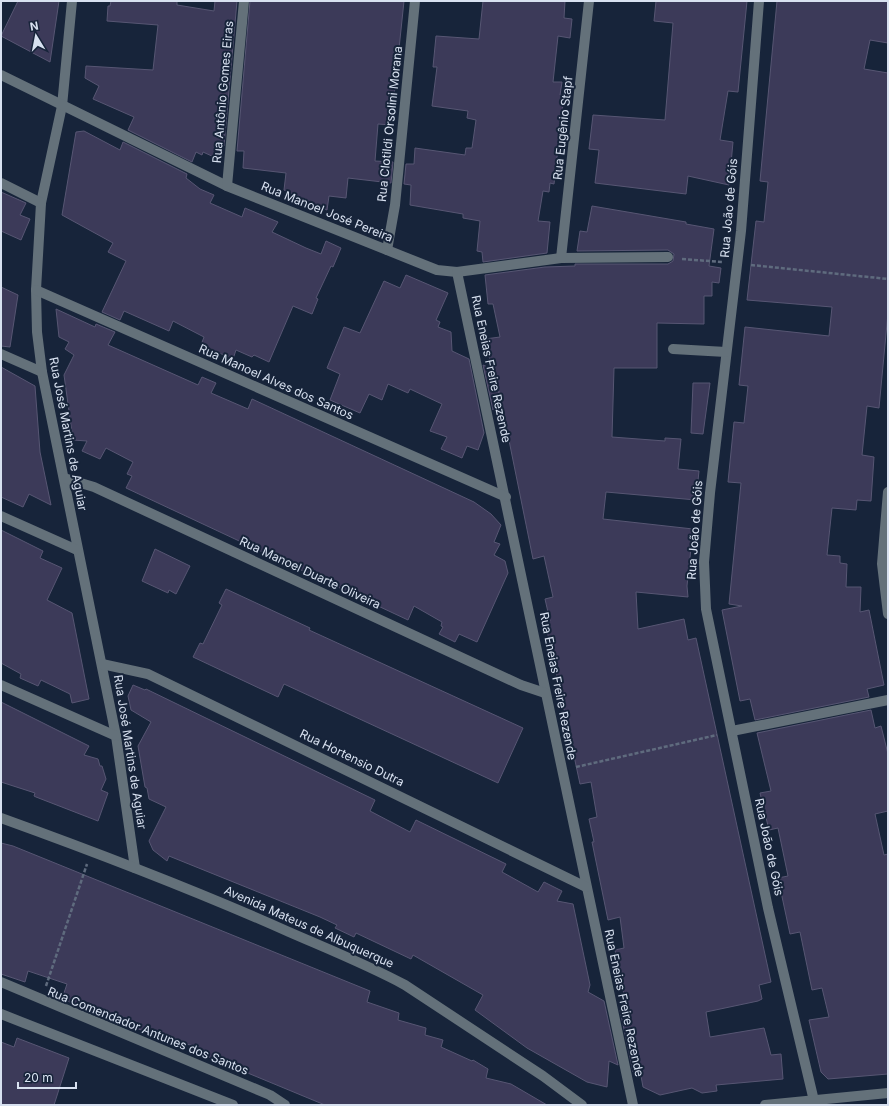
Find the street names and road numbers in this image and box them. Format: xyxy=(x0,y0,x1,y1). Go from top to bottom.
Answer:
street label: Rua Antônio Gomes Eiras xyxy=(209,20,236,164)
street label: Rua Clotildi Orsolini Morana xyxy=(374,45,405,203)
street label: Rua Eugênio Stapf xyxy=(550,75,575,181)
street label: Rua João de Góis xyxy=(717,158,740,258)
street label: Rua Manoel José Pereira xyxy=(259,178,395,245)
street label: Rua Eneias Freire Rezende xyxy=(469,294,514,444)
street label: Rua Manoel Alves dos Santos xyxy=(197,341,356,422)
street label: Rua José Martins de Aguiar xyxy=(46,356,91,512)
street label: Rua João de Góis xyxy=(684,480,705,580)
street label: Rua Manoel Duarte Oliveira xyxy=(237,533,383,612)
street label: Rua Eneias Freire Rezende xyxy=(537,611,580,761)
street label: Rua José Martins de Aguiar xyxy=(111,674,150,831)
street label: Rua Hortensio Dutra xyxy=(298,726,407,789)
street label: Rua João de Góis xyxy=(752,797,787,897)
street label: Avenida Mateus de Albuquerque xyxy=(222,882,396,971)
street label: Rua Eneias Freire Rezende xyxy=(602,928,647,1078)
street label: Rua Comendador Antunes dos Santos xyxy=(46,983,251,1078)

